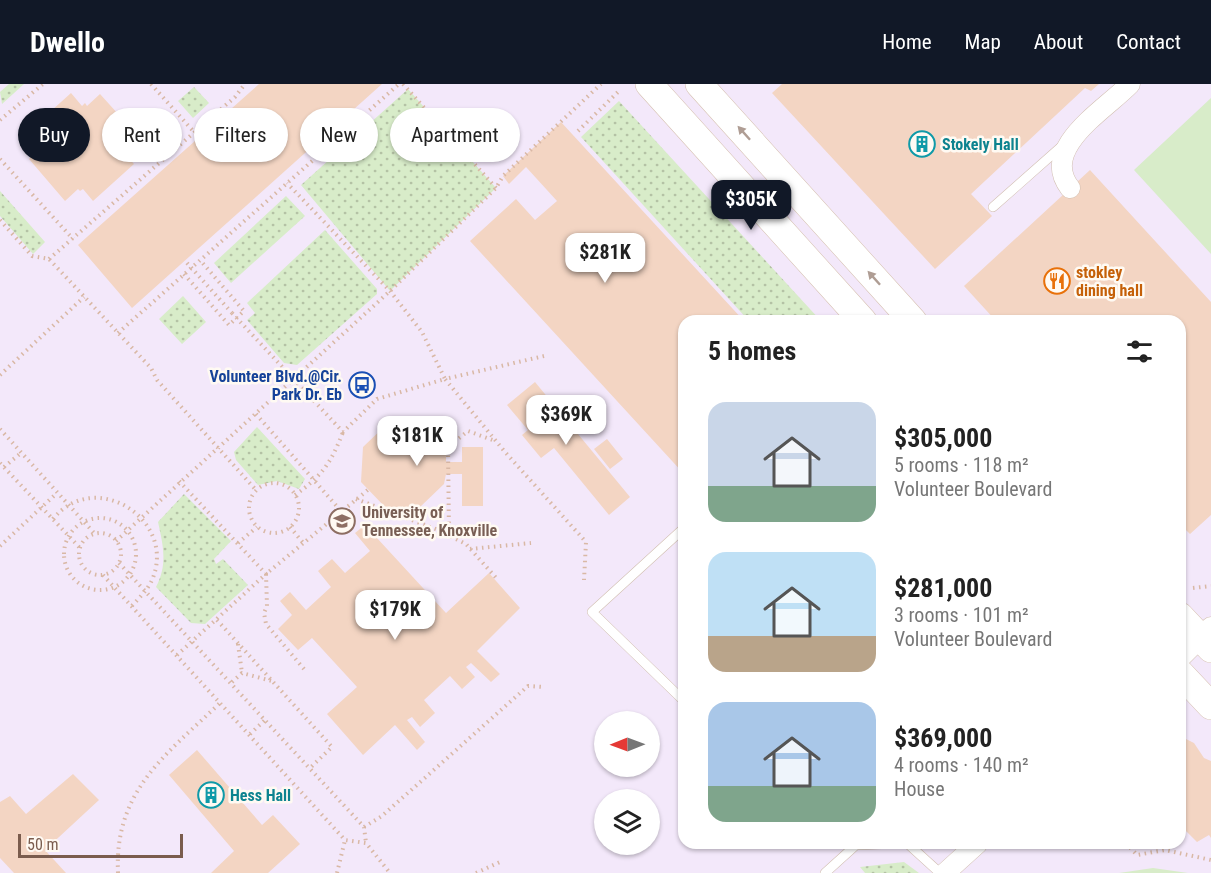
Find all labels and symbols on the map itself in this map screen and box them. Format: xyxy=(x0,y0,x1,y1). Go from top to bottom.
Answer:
one-way arrow xyxy=(737,125,751,140)
building icon: Stokely Hall xyxy=(907,129,937,159)
place label: Stokely Hall xyxy=(942,135,1019,154)
pin: $305K xyxy=(709,180,793,231)
pin: $281K xyxy=(563,233,647,284)
place label: stokley dining hall xyxy=(1076,263,1143,300)
restaurant icon: stokley dining hall xyxy=(1042,266,1072,296)
one-way arrow xyxy=(867,270,881,285)
place label: Volunteer Blvd.@Cir. Park Dr. Eb xyxy=(210,367,342,404)
bus stop icon: Volunteer Blvd.@Cir. Park Dr. Eb xyxy=(347,370,377,400)
pin: $369K xyxy=(524,395,608,446)
pin: $181K xyxy=(375,416,459,467)
place label: University of Tennessee, Knoxville xyxy=(362,503,498,540)
school or university icon: University of Tennessee, Knoxville xyxy=(327,506,357,536)
pin: $179K xyxy=(353,590,437,641)
north arrow xyxy=(594,711,660,777)
building icon: Hess Hall xyxy=(196,780,226,810)
place label: Hess Hall xyxy=(230,786,291,805)
scale bar xyxy=(18,831,183,858)

